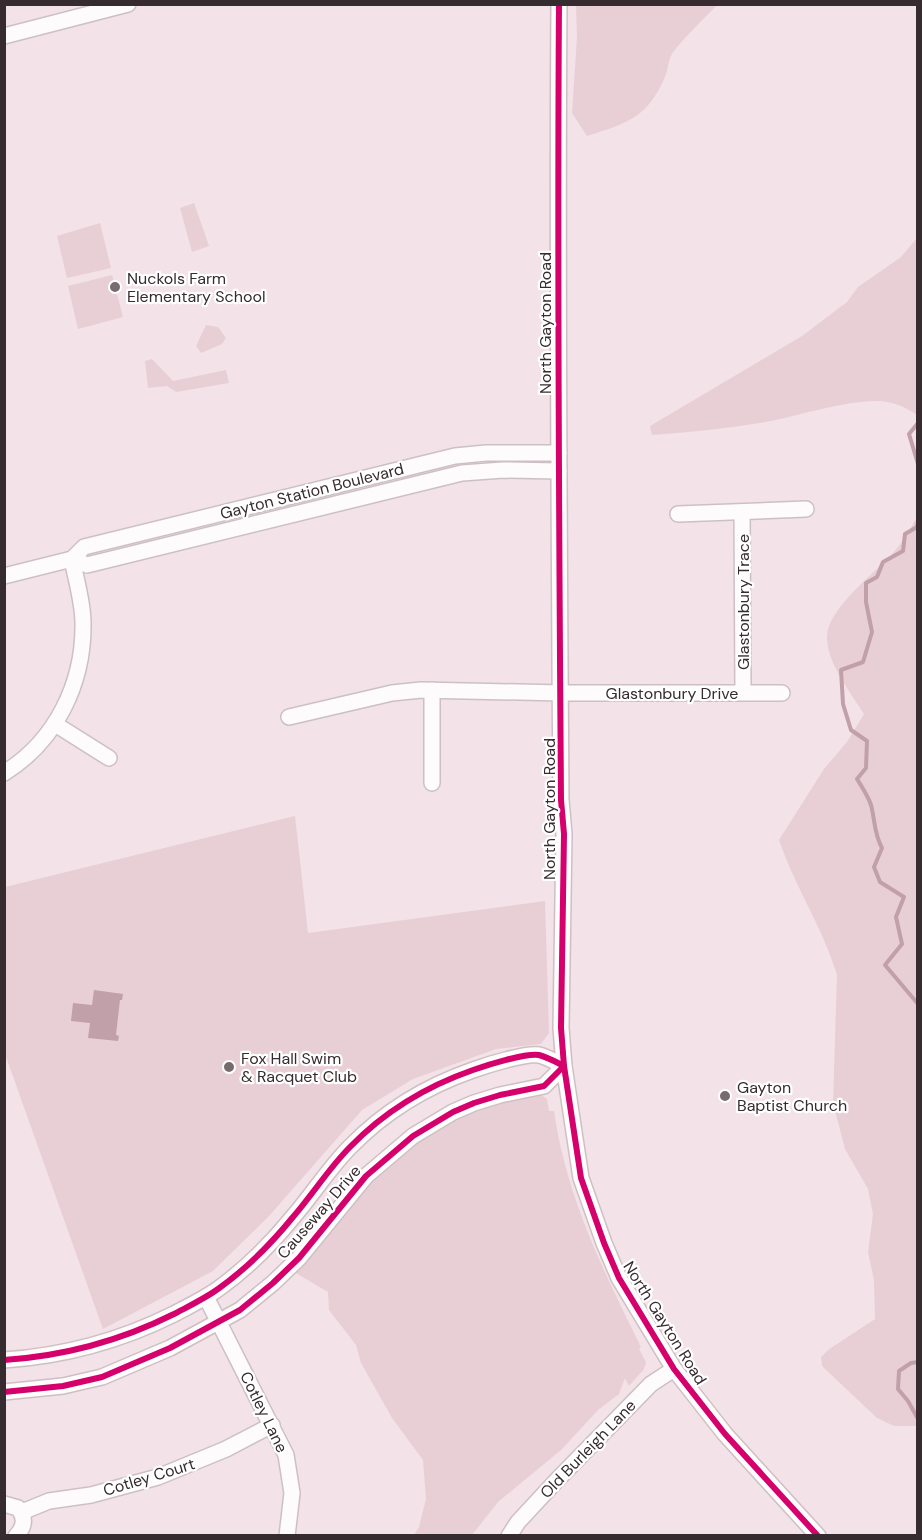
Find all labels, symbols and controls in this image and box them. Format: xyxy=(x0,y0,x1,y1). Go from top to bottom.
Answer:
street label: North Gayton Road xyxy=(535,252,556,394)
place label: Nuckols Farm Elementary School xyxy=(127,268,265,307)
marker: Nuckols Farm Elementary School xyxy=(108,280,122,294)
street label: Gayton Station Boulevard xyxy=(218,458,406,524)
street label: Glastonbury Trace xyxy=(733,534,754,670)
street label: Glastonbury Drive xyxy=(606,683,738,704)
street label: North Gayton Road xyxy=(539,738,560,880)
place label: Fox Hall Swim & Racquet Club xyxy=(241,1048,357,1087)
marker: Fox Hall Swim & Racquet Club xyxy=(222,1060,236,1074)
place label: Gayton Baptist Church xyxy=(737,1077,847,1116)
marker: Gayton Baptist Church xyxy=(718,1089,732,1103)
street label: Causeway Drive xyxy=(273,1161,365,1263)
street label: North Gayton Road xyxy=(618,1257,712,1389)
street label: Cotley Lane xyxy=(235,1368,293,1456)
street label: Old Burleigh Lane xyxy=(536,1395,640,1503)
street label: Cotley Court xyxy=(101,1453,197,1501)

